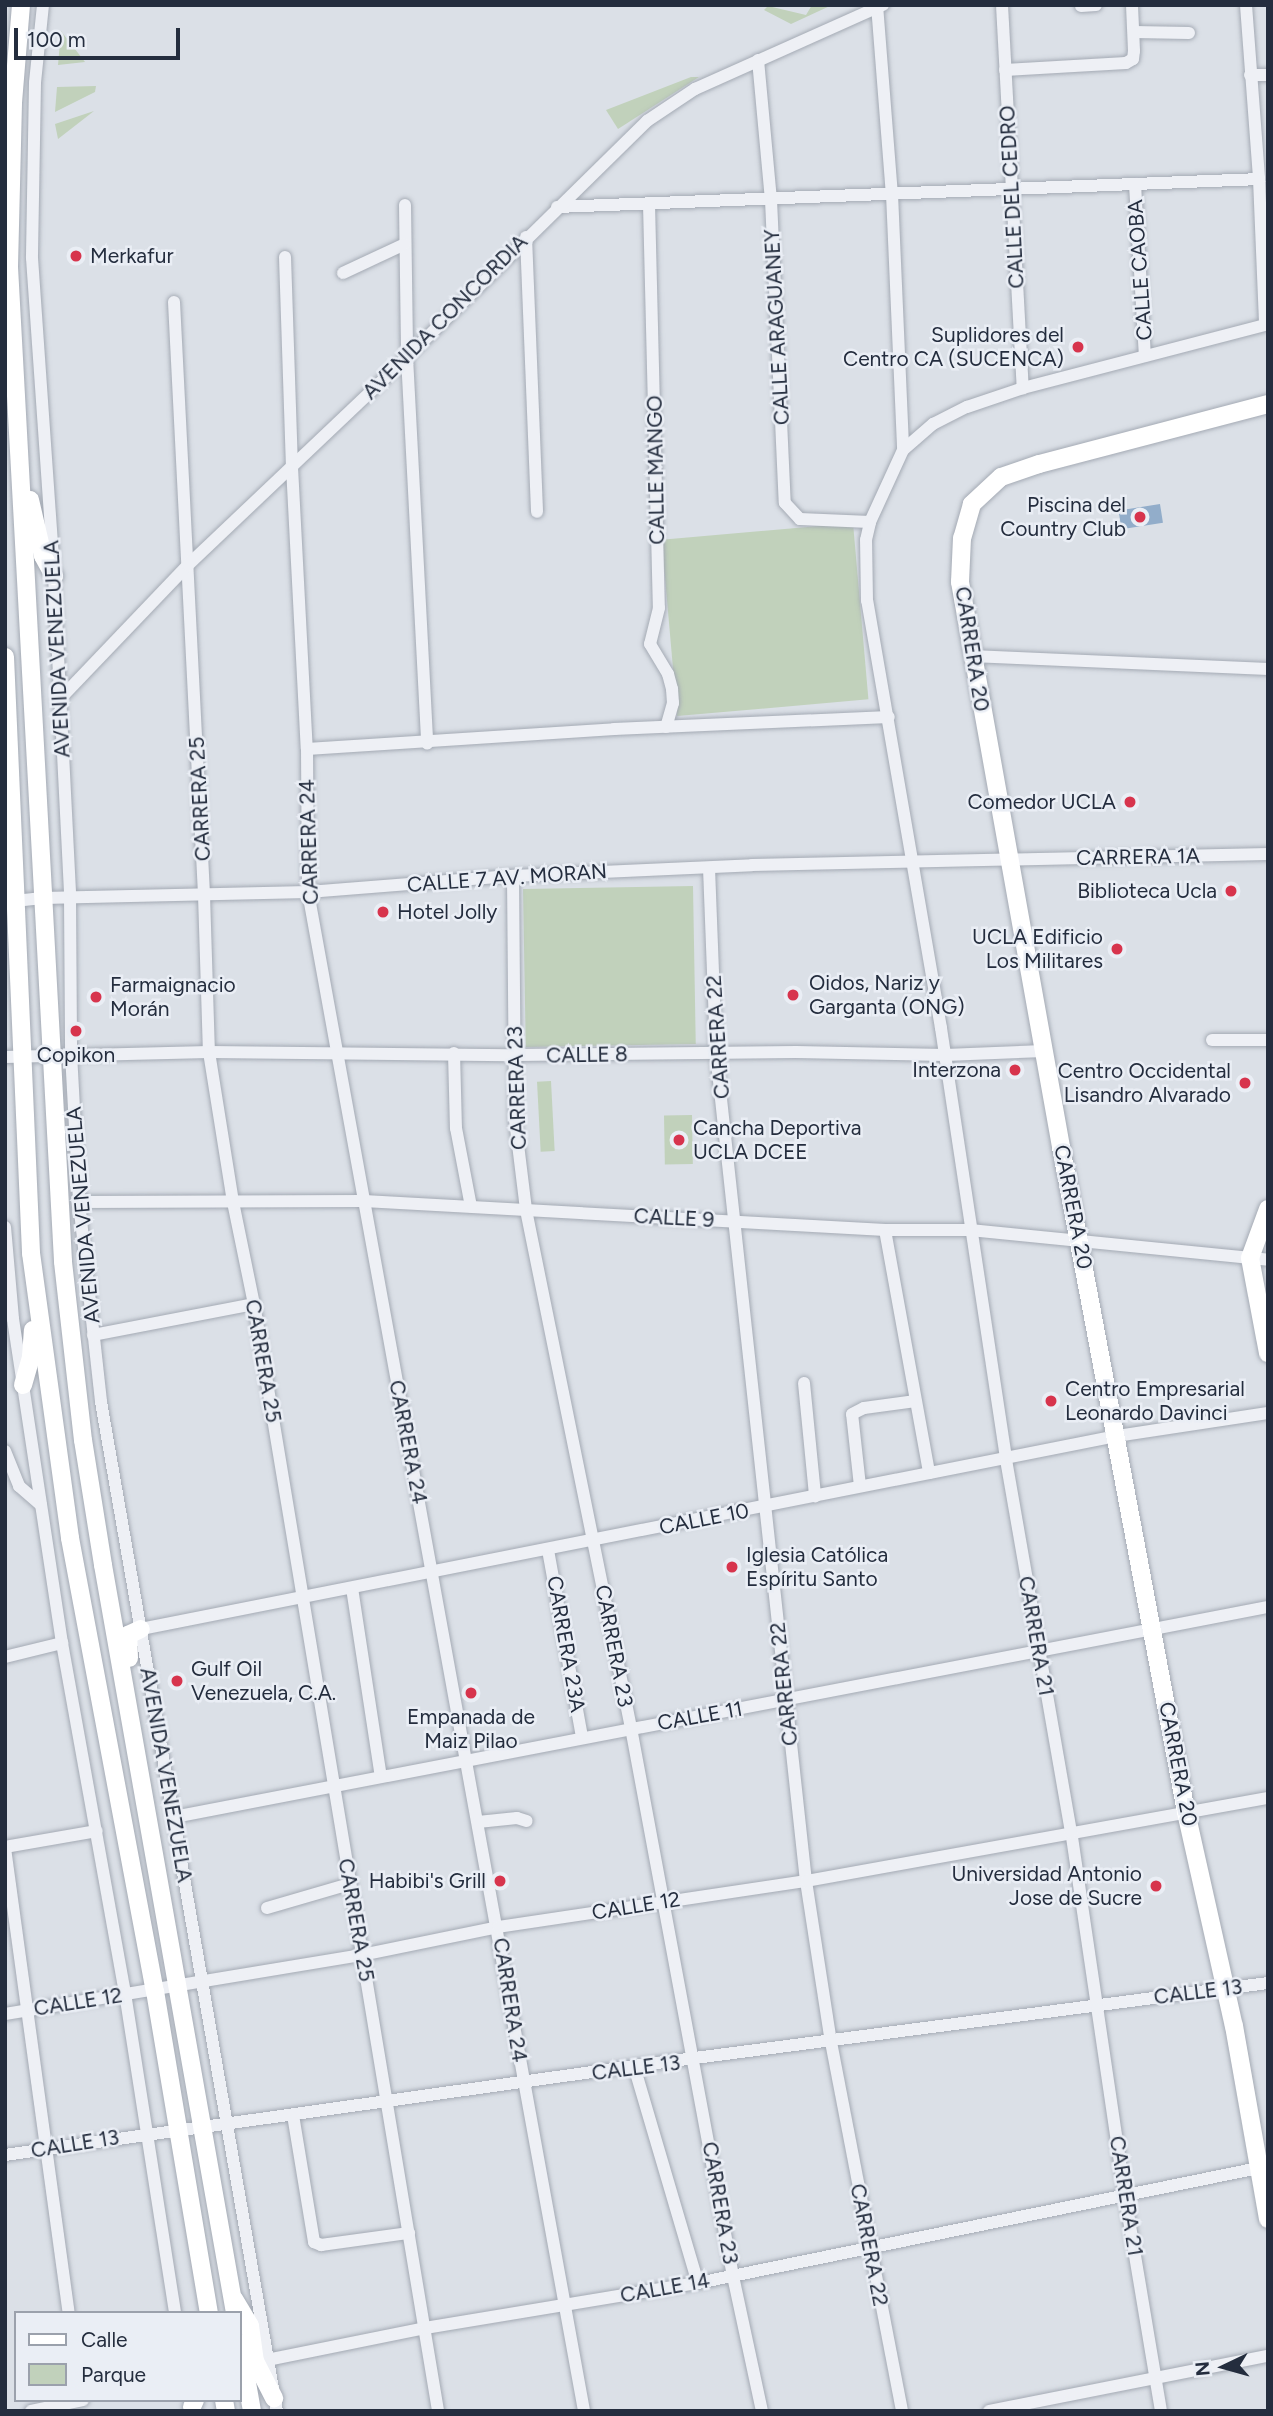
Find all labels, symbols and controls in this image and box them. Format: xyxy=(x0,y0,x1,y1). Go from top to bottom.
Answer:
scale bar xyxy=(18,14,184,58)
text: 100 m xyxy=(27,27,86,52)
street label: CALLE DEL CEDRO xyxy=(995,105,1029,289)
street label: CALLE CAOBA xyxy=(1123,199,1157,341)
street label: CALLE ARAGUANEY xyxy=(759,228,795,426)
street label: AVENIDA CONCORDIA xyxy=(357,229,533,405)
place label: Merkafur xyxy=(90,243,174,269)
marker: Merkafur xyxy=(68,248,84,264)
place label: Suplidores del Centro CA (SUCENCA) xyxy=(843,322,1064,372)
marker: Suplidores del Centro CA (SUCENCA) xyxy=(1070,339,1086,355)
street label: CALLE MANGO xyxy=(642,395,670,545)
place label: Piscina del Country Club xyxy=(1000,492,1126,542)
marker: Piscina del Country Club xyxy=(1132,509,1148,525)
street label: AVENIDA VENEZUELA xyxy=(39,540,75,758)
street label: CARRERA 20 xyxy=(950,585,994,713)
street label: CARRERA 25 xyxy=(184,736,216,862)
street label: CARRERA 24 xyxy=(294,779,324,905)
place label: Comedor UCLA xyxy=(967,789,1116,815)
marker: Comedor UCLA xyxy=(1122,794,1138,810)
street label: CARRERA 1A xyxy=(1076,843,1200,871)
street label: CALLE 7 AV. MORAN xyxy=(406,858,608,898)
place label: Biblioteca Ucla xyxy=(1077,878,1217,904)
marker: Biblioteca Ucla xyxy=(1223,883,1239,899)
place label: Hotel Jolly xyxy=(397,899,497,925)
marker: Hotel Jolly xyxy=(375,904,391,920)
place label: UCLA Edificio Los Militares xyxy=(972,924,1103,974)
marker: UCLA Edificio Los Militares xyxy=(1109,941,1125,957)
place label: Oidos, Nariz y Garganta (ONG) xyxy=(809,970,965,1020)
place label: Farmaignacio Morán xyxy=(110,972,236,1022)
street label: CARRERA 22 xyxy=(701,974,735,1100)
marker: Oidos, Nariz y Garganta (ONG) xyxy=(783,985,803,1005)
marker: Farmaignacio Morán xyxy=(88,989,104,1005)
marker: Copikon xyxy=(68,1023,84,1039)
street label: CARRERA 23 xyxy=(502,1026,532,1150)
place label: Copikon xyxy=(37,1042,115,1068)
street label: CALLE 8 xyxy=(546,1042,628,1068)
place label: Interzona xyxy=(912,1057,1001,1083)
place label: Centro Occidental Lisandro Alvarado xyxy=(1058,1058,1231,1108)
marker: Interzona xyxy=(1007,1062,1023,1078)
marker: Centro Occidental Lisandro Alvarado xyxy=(1237,1075,1253,1091)
street label: AVENIDA VENEZUELA xyxy=(61,1105,105,1325)
place label: Cancha Deportiva UCLA DCEE xyxy=(693,1115,861,1165)
marker: Cancha Deportiva UCLA DCEE xyxy=(671,1132,687,1148)
street label: CARRERA 20 xyxy=(1049,1143,1097,1271)
street label: CALLE 9 xyxy=(633,1203,715,1233)
street label: CARRERA 25 xyxy=(240,1298,286,1424)
place label: Centro Empresarial Leonardo Davinci xyxy=(1065,1376,1245,1426)
street label: CARRERA 24 xyxy=(384,1378,432,1506)
marker: Centro Empresarial Leonardo Davinci xyxy=(1043,1393,1059,1409)
street label: CALLE 10 xyxy=(657,1498,751,1540)
place label: Iglesia Católica Espíritu Santo xyxy=(746,1542,888,1592)
marker: Iglesia Católica Espíritu Santo xyxy=(724,1559,740,1575)
street label: CARRERA 23A xyxy=(542,1574,590,1714)
street label: CARRERA 21 xyxy=(1013,1574,1059,1698)
street label: CARRERA 23 xyxy=(590,1583,638,1709)
street label: CARRERA 22 xyxy=(765,1621,803,1747)
place label: Gulf Oil Venezuela, C.A. xyxy=(191,1656,336,1706)
street label: AVENIDA VENEZUELA xyxy=(135,1666,197,1884)
marker: Gulf Oil Venezuela, C.A. xyxy=(169,1673,185,1689)
marker: Empanada de Maiz Pilao xyxy=(463,1685,479,1701)
street label: CALLE 11 xyxy=(655,1696,745,1736)
street label: CARRERA 20 xyxy=(1154,1700,1202,1828)
place label: Empanada de Maiz Pilao xyxy=(407,1704,535,1754)
street label: CARRERA 25 xyxy=(333,1857,379,1983)
place label: Universidad Antonio Jose de Sucre xyxy=(951,1861,1142,1911)
place label: Habibi's Grill xyxy=(369,1868,486,1894)
marker: Habibi's Grill xyxy=(492,1873,508,1889)
marker: Universidad Antonio Jose de Sucre xyxy=(1148,1878,1164,1894)
street label: CALLE 12 xyxy=(590,1887,682,1925)
street label: CARRERA 24 xyxy=(488,1936,532,2064)
street label: CALLE 13 xyxy=(1152,1974,1244,2010)
street label: CALLE 12 xyxy=(32,1983,124,2021)
street label: CALLE 13 xyxy=(590,2050,682,2086)
street label: CALLE 13 xyxy=(29,2125,121,2163)
street label: CARRERA 21 xyxy=(1104,2134,1148,2258)
street label: CARRERA 23 xyxy=(697,2140,743,2266)
street label: CARRERA 22 xyxy=(845,2182,893,2308)
street label: CALLE 14 xyxy=(618,2268,712,2308)
legend xyxy=(14,2311,242,2402)
text: Calle xyxy=(81,2327,128,2352)
north arrow xyxy=(1189,2332,1259,2402)
text: N xyxy=(1190,2361,1215,2377)
text: Parque xyxy=(81,2362,146,2387)

